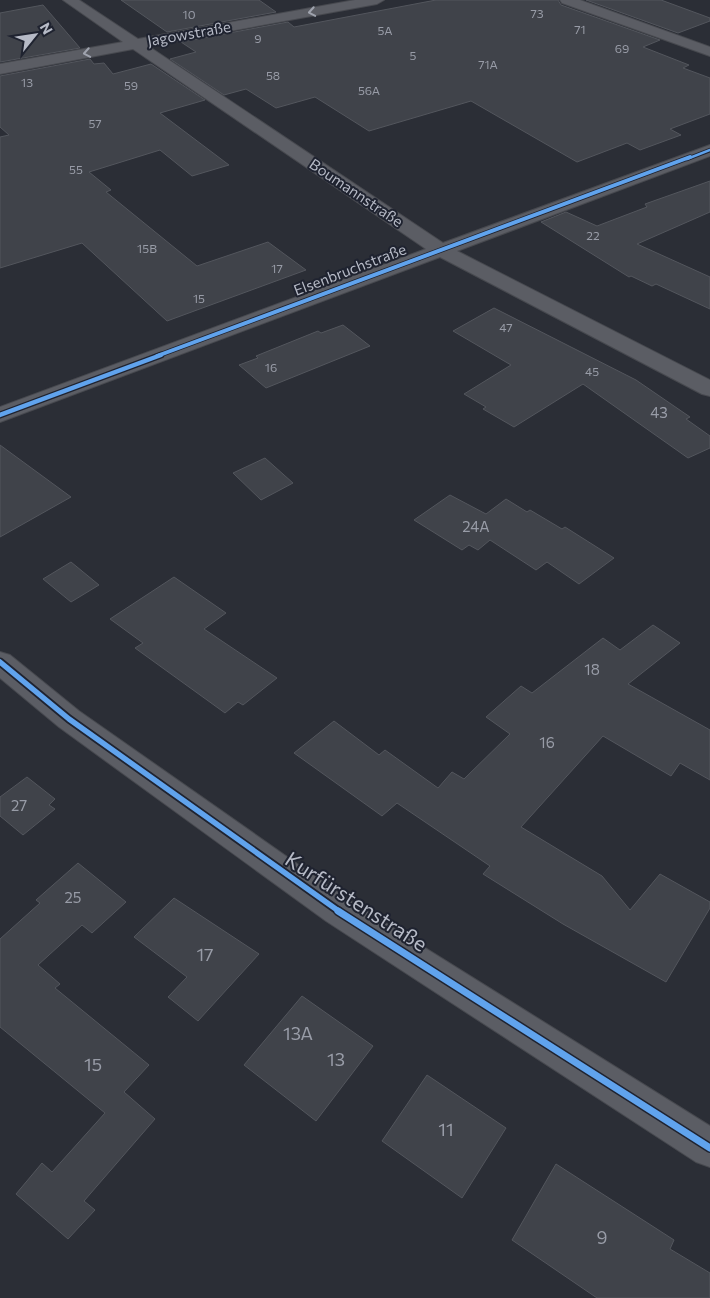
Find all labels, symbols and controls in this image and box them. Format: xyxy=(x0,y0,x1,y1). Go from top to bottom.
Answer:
one-way arrow xyxy=(308,6,317,16)
house number: 73 xyxy=(530,6,544,20)
house number: 10 xyxy=(183,7,196,21)
north arrow xyxy=(10,10,60,60)
street label: Jagowstraße xyxy=(146,17,232,49)
text: N xyxy=(37,19,57,37)
house number: 71 xyxy=(574,22,586,36)
house number: 5A xyxy=(378,23,392,37)
house number: 9 xyxy=(254,31,262,45)
house number: 69 xyxy=(615,41,629,55)
one-way arrow xyxy=(82,47,91,57)
house number: 5 xyxy=(410,48,417,62)
house number: 71A xyxy=(478,57,498,71)
house number: 58 xyxy=(266,68,280,82)
house number: 13 xyxy=(21,75,33,89)
house number: 59 xyxy=(124,78,138,92)
house number: 56A xyxy=(358,83,380,97)
house number: 57 xyxy=(88,116,102,130)
street label: Boumannstraße xyxy=(306,154,407,230)
house number: 55 xyxy=(69,162,83,176)
house number: 22 xyxy=(586,228,600,242)
street label: Elsenbruchstraße xyxy=(291,239,408,299)
house number: 15B xyxy=(137,241,157,255)
house number: 17 xyxy=(271,261,283,275)
house number: 15 xyxy=(193,291,205,305)
house number: 47 xyxy=(499,320,513,334)
house number: 16 xyxy=(265,360,277,374)
house number: 45 xyxy=(585,364,599,378)
house number: 43 xyxy=(650,403,668,421)
house number: 24A xyxy=(462,517,490,535)
house number: 18 xyxy=(584,660,600,678)
house number: 16 xyxy=(539,733,555,751)
house number: 27 xyxy=(11,796,27,814)
street label: Kurfürstenstraße xyxy=(281,846,432,956)
house number: 25 xyxy=(65,888,81,906)
house number: 17 xyxy=(196,943,214,965)
house number: 13A xyxy=(283,1022,313,1044)
house number: 13 xyxy=(327,1048,345,1070)
house number: 15 xyxy=(84,1053,102,1075)
house number: 11 xyxy=(438,1118,454,1140)
house number: 9 xyxy=(597,1226,607,1248)

